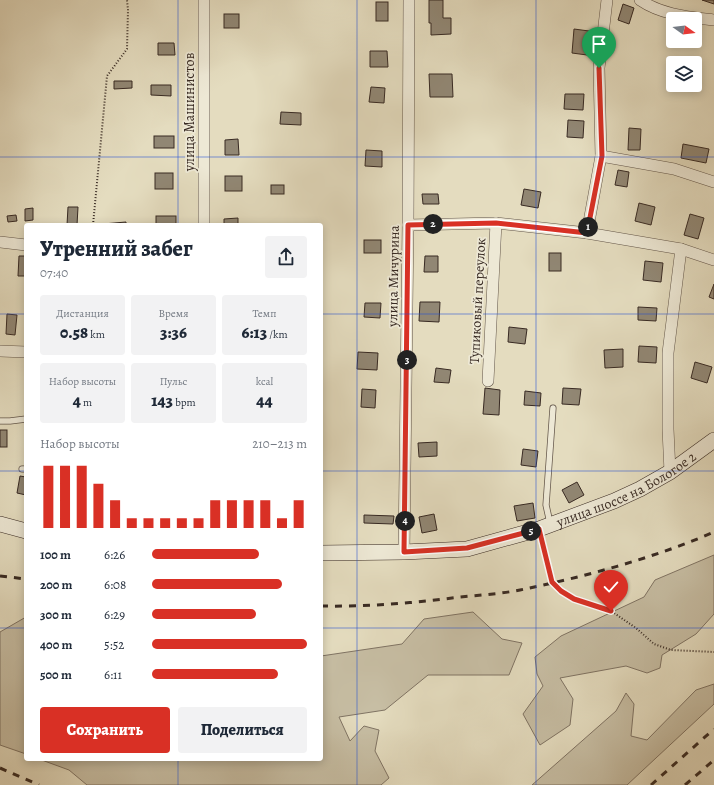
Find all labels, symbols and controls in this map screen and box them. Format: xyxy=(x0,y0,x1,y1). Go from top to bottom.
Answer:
north arrow xyxy=(666,12,702,48)
map controls xyxy=(666,12,702,92)
pin xyxy=(582,27,616,68)
icon: arrive xyxy=(588,33,610,55)
street label: улица Машинистов xyxy=(180,52,199,172)
button: layers xyxy=(666,56,702,92)
pin: 2 xyxy=(423,214,443,234)
text: 2 xyxy=(430,216,436,231)
pin: 1 xyxy=(578,217,598,237)
text: 1 xyxy=(586,219,590,234)
street label: улица Мичурина xyxy=(383,224,404,328)
text: Утренний забег xyxy=(40,234,193,264)
button: share xyxy=(265,236,307,278)
street label: Тупиковый переулок xyxy=(465,238,490,365)
text: 07:40 xyxy=(40,264,68,281)
text: Дистанция xyxy=(56,306,109,321)
text: Время xyxy=(159,306,188,321)
text: Темп xyxy=(253,306,276,321)
text: 0.58 xyxy=(60,321,88,344)
text: 3:36 xyxy=(160,321,187,344)
text: 6:13 xyxy=(241,321,267,344)
text: km xyxy=(88,327,105,342)
text: /km xyxy=(267,327,288,342)
pin: 3 xyxy=(397,350,417,370)
text: 3 xyxy=(405,352,409,367)
text: Набор высоты xyxy=(49,374,116,389)
text: Пульс xyxy=(160,374,187,389)
text: kcal xyxy=(256,374,273,389)
text: 4 xyxy=(73,389,81,412)
text: 143 xyxy=(151,389,173,412)
text: 44 xyxy=(256,389,273,412)
text: m xyxy=(81,395,92,410)
text: bpm xyxy=(173,395,196,410)
text: Набор высоты xyxy=(40,435,120,452)
text: 210–213 m xyxy=(252,435,307,452)
street label: улица шоссе на Бологое 2 xyxy=(553,447,700,532)
pin: 4 xyxy=(395,511,415,531)
text: 4 xyxy=(402,513,408,528)
pin: 5 xyxy=(521,521,541,541)
text: 5 xyxy=(529,523,533,538)
text: 100 m xyxy=(40,546,71,563)
text: 6:26 xyxy=(104,546,125,563)
pin xyxy=(594,570,628,611)
text: 200 m xyxy=(40,576,73,593)
text: 6:08 xyxy=(104,576,126,593)
icon: check xyxy=(600,576,622,598)
text: 300 m xyxy=(40,606,72,623)
text: 6:29 xyxy=(104,606,125,623)
text: 400 m xyxy=(40,636,72,653)
text: 5:52 xyxy=(104,636,124,653)
text: 500 m xyxy=(40,666,72,683)
text: 6:11 xyxy=(104,666,122,683)
button: Сохранить xyxy=(40,707,170,753)
button: Поделиться xyxy=(178,707,307,753)

